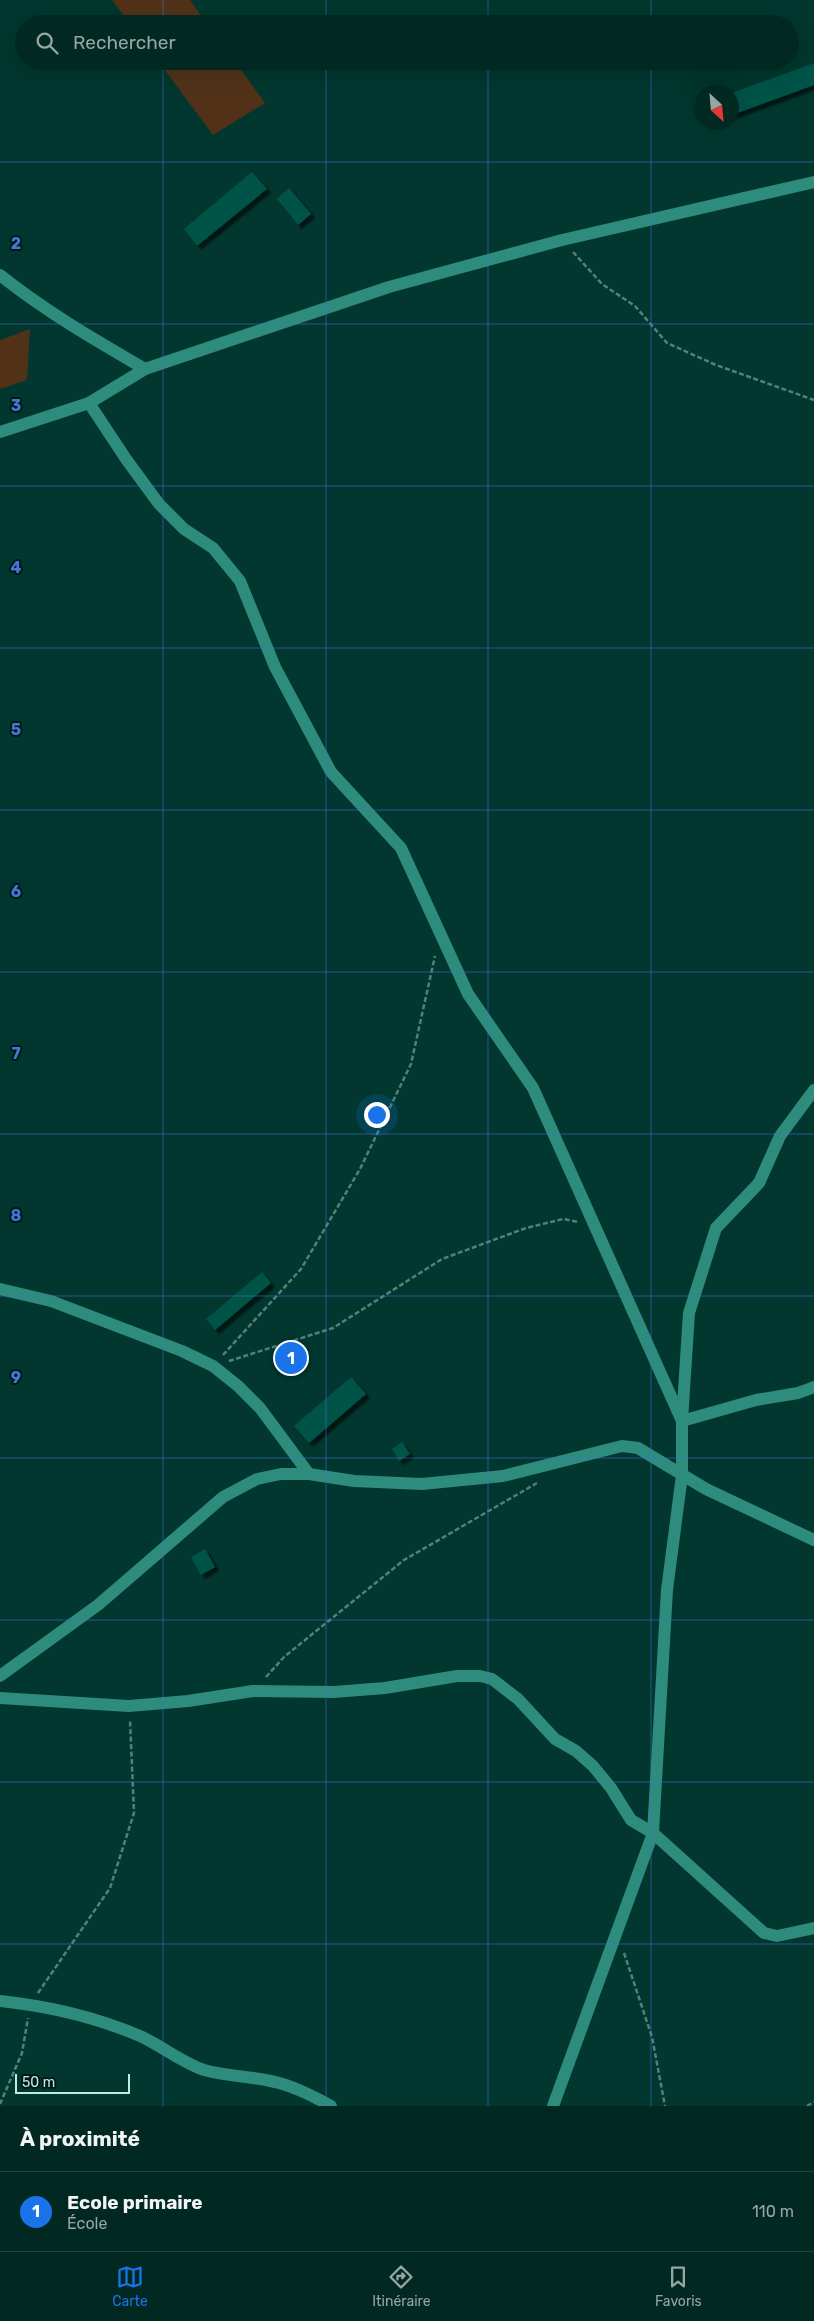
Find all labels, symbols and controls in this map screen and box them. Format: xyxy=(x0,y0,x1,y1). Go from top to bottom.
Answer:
search box xyxy=(15,15,799,70)
icon: search xyxy=(33,29,61,57)
text: Rechercher xyxy=(73,31,176,54)
north arrow xyxy=(694,85,739,130)
text: 2 xyxy=(11,234,21,253)
text: 3 xyxy=(11,396,21,415)
text: 4 xyxy=(11,558,22,577)
text: 5 xyxy=(11,720,21,739)
text: 6 xyxy=(11,882,21,901)
text: 7 xyxy=(11,1044,21,1063)
your location xyxy=(364,1102,390,1128)
text: 8 xyxy=(11,1206,22,1225)
pin: 1 xyxy=(275,1339,307,1377)
text: 9 xyxy=(11,1368,21,1387)
scale bar xyxy=(15,2071,130,2094)
text: 50 m xyxy=(22,2074,55,2091)
text: À proximité xyxy=(20,2126,140,2151)
text: Ecole primaire xyxy=(67,2191,203,2214)
text: 1 xyxy=(32,2202,40,2221)
text: 110 m xyxy=(752,2202,794,2221)
text: École xyxy=(67,2214,107,2233)
tab: Carte xyxy=(112,2263,148,2310)
tab: Itinéraire xyxy=(372,2263,431,2310)
tab: Favoris xyxy=(655,2263,702,2310)

